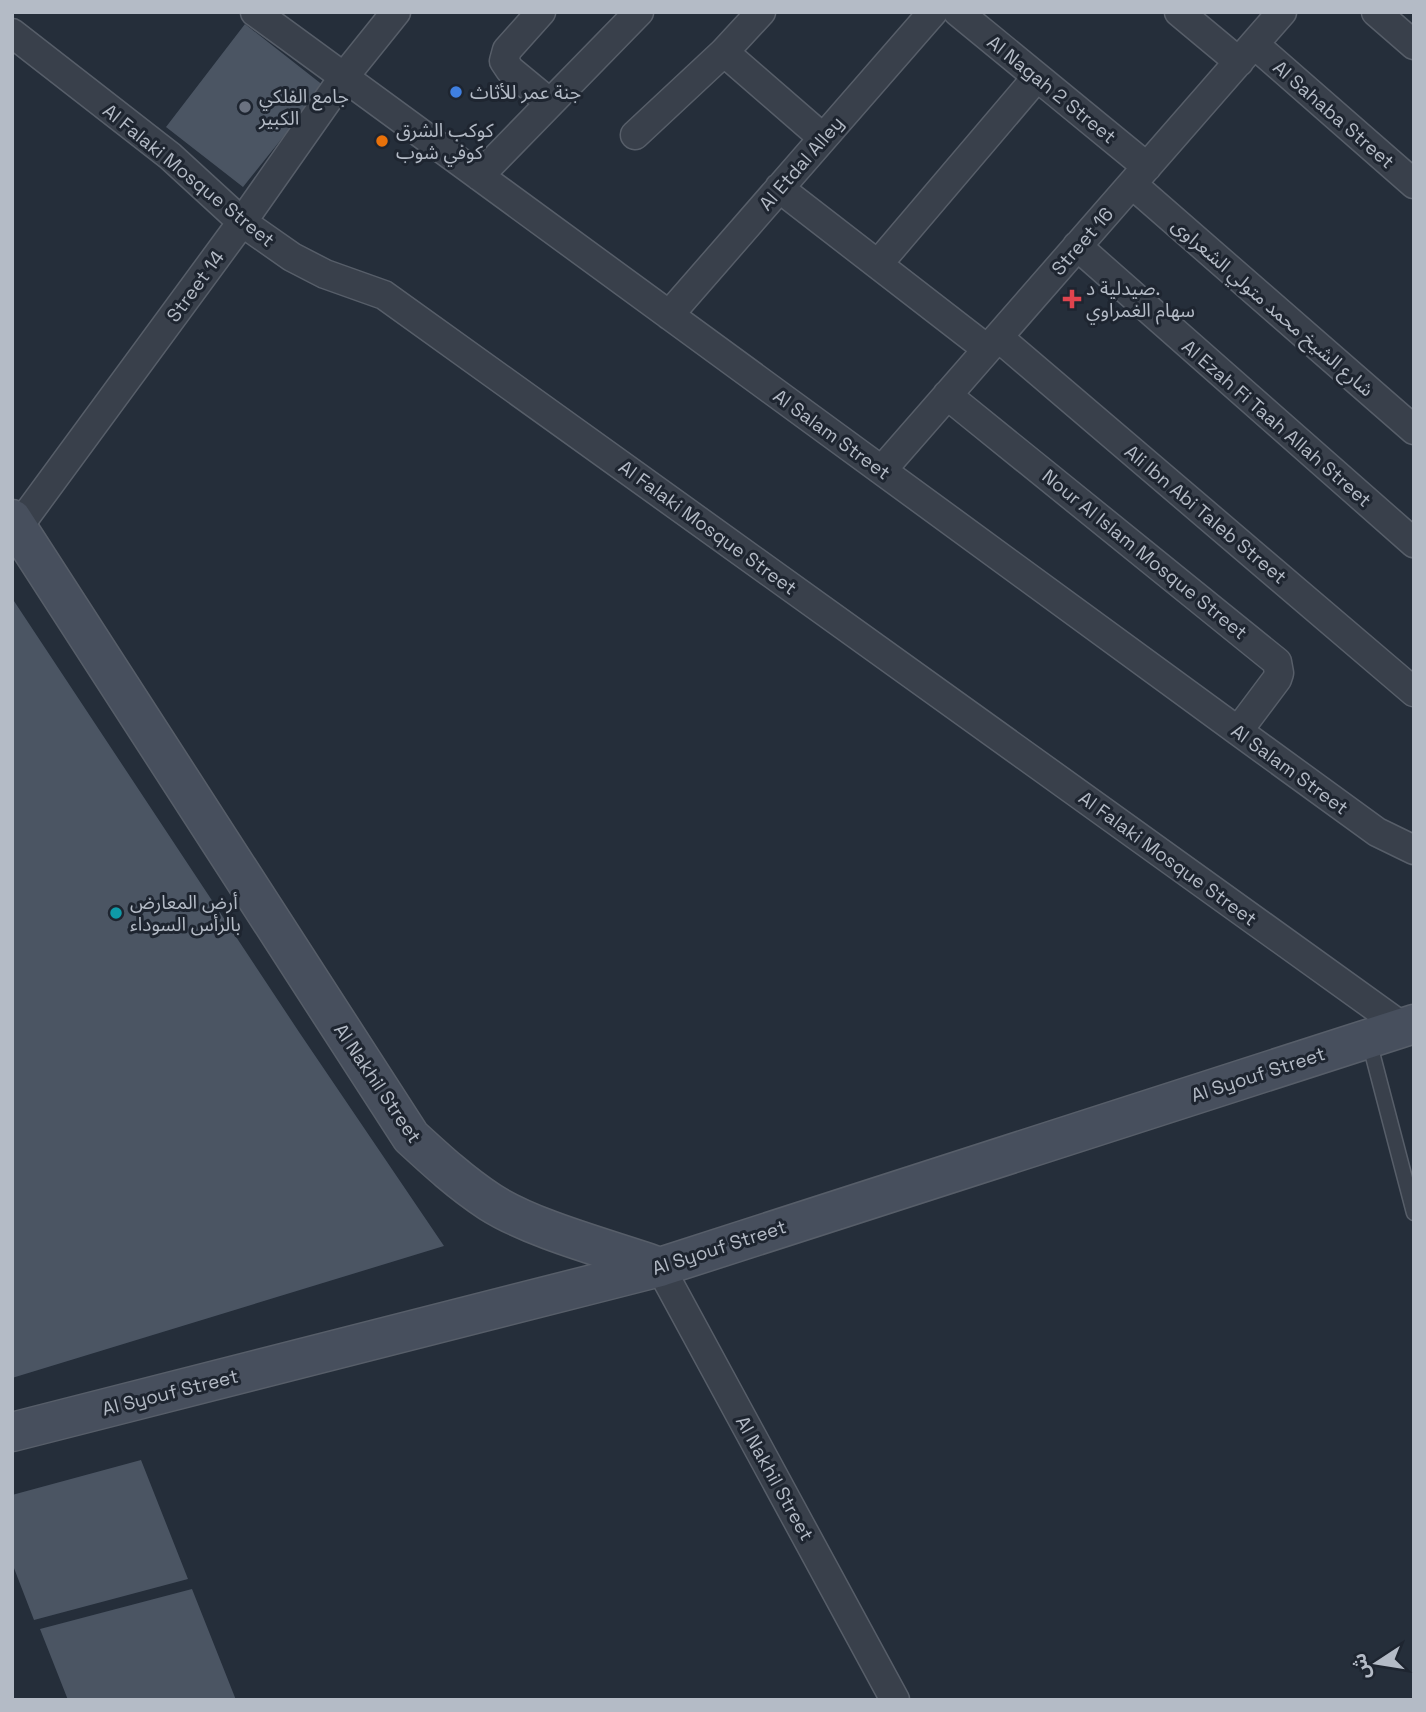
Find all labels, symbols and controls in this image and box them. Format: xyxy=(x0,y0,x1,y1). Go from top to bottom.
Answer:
street label: Al Nagah 2 Street xyxy=(982,30,1121,149)
street label: Al Sahaba Street xyxy=(1268,55,1400,174)
place label: جنة عمر للأثاث xyxy=(470,80,581,105)
place label: جامع الفلكي الكبير xyxy=(258,84,349,131)
marker: جنة عمر للأثاث xyxy=(448,84,464,100)
street label: Al Falaki Mosque Street xyxy=(98,98,280,252)
marker: جامع الفلكي الكبير xyxy=(237,99,253,115)
street label: Al Etdal Alley xyxy=(753,111,849,216)
place label: كوكب الشرق كوفي شوب xyxy=(396,118,495,167)
marker: كوكب الشرق كوفي شوب xyxy=(374,133,390,149)
street label: Street 16 xyxy=(1046,202,1119,281)
street label: شارع الشيخ محمد متولي الشعراوى xyxy=(1165,213,1379,404)
street label: Street 14 xyxy=(161,245,230,327)
place label: صيدلية د. سهام الغمراوي xyxy=(1086,276,1195,325)
marker: صيدلية د. سهام الغمراوي xyxy=(1064,291,1080,307)
street label: Al Ezah Fi Taah Allah Street xyxy=(1177,334,1377,513)
street label: Al Salam Street xyxy=(768,383,895,485)
street label: Ali Ibn Abi Taleb Street xyxy=(1119,439,1292,590)
street label: Al Falaki Mosque Street xyxy=(614,454,802,600)
street label: Nour Al Islam Mosque Street xyxy=(1037,464,1252,645)
street label: Al Salam Street xyxy=(1226,718,1353,820)
street label: Al Falaki Mosque Street xyxy=(1074,785,1262,931)
place label: أرض المعارض بالرأس السوداء xyxy=(130,890,241,937)
marker: أرض المعارض بالرأس السوداء xyxy=(108,905,124,921)
street label: Al Nakhil Street xyxy=(328,1019,427,1148)
street label: Al Syouf Street xyxy=(1188,1041,1328,1108)
street label: Al Syouf Street xyxy=(649,1214,789,1281)
street label: Al Syouf Street xyxy=(99,1363,241,1421)
street label: Al Nakhil Street xyxy=(730,1411,819,1545)
north arrow xyxy=(1342,1628,1412,1698)
text: ش xyxy=(1346,1651,1376,1682)

